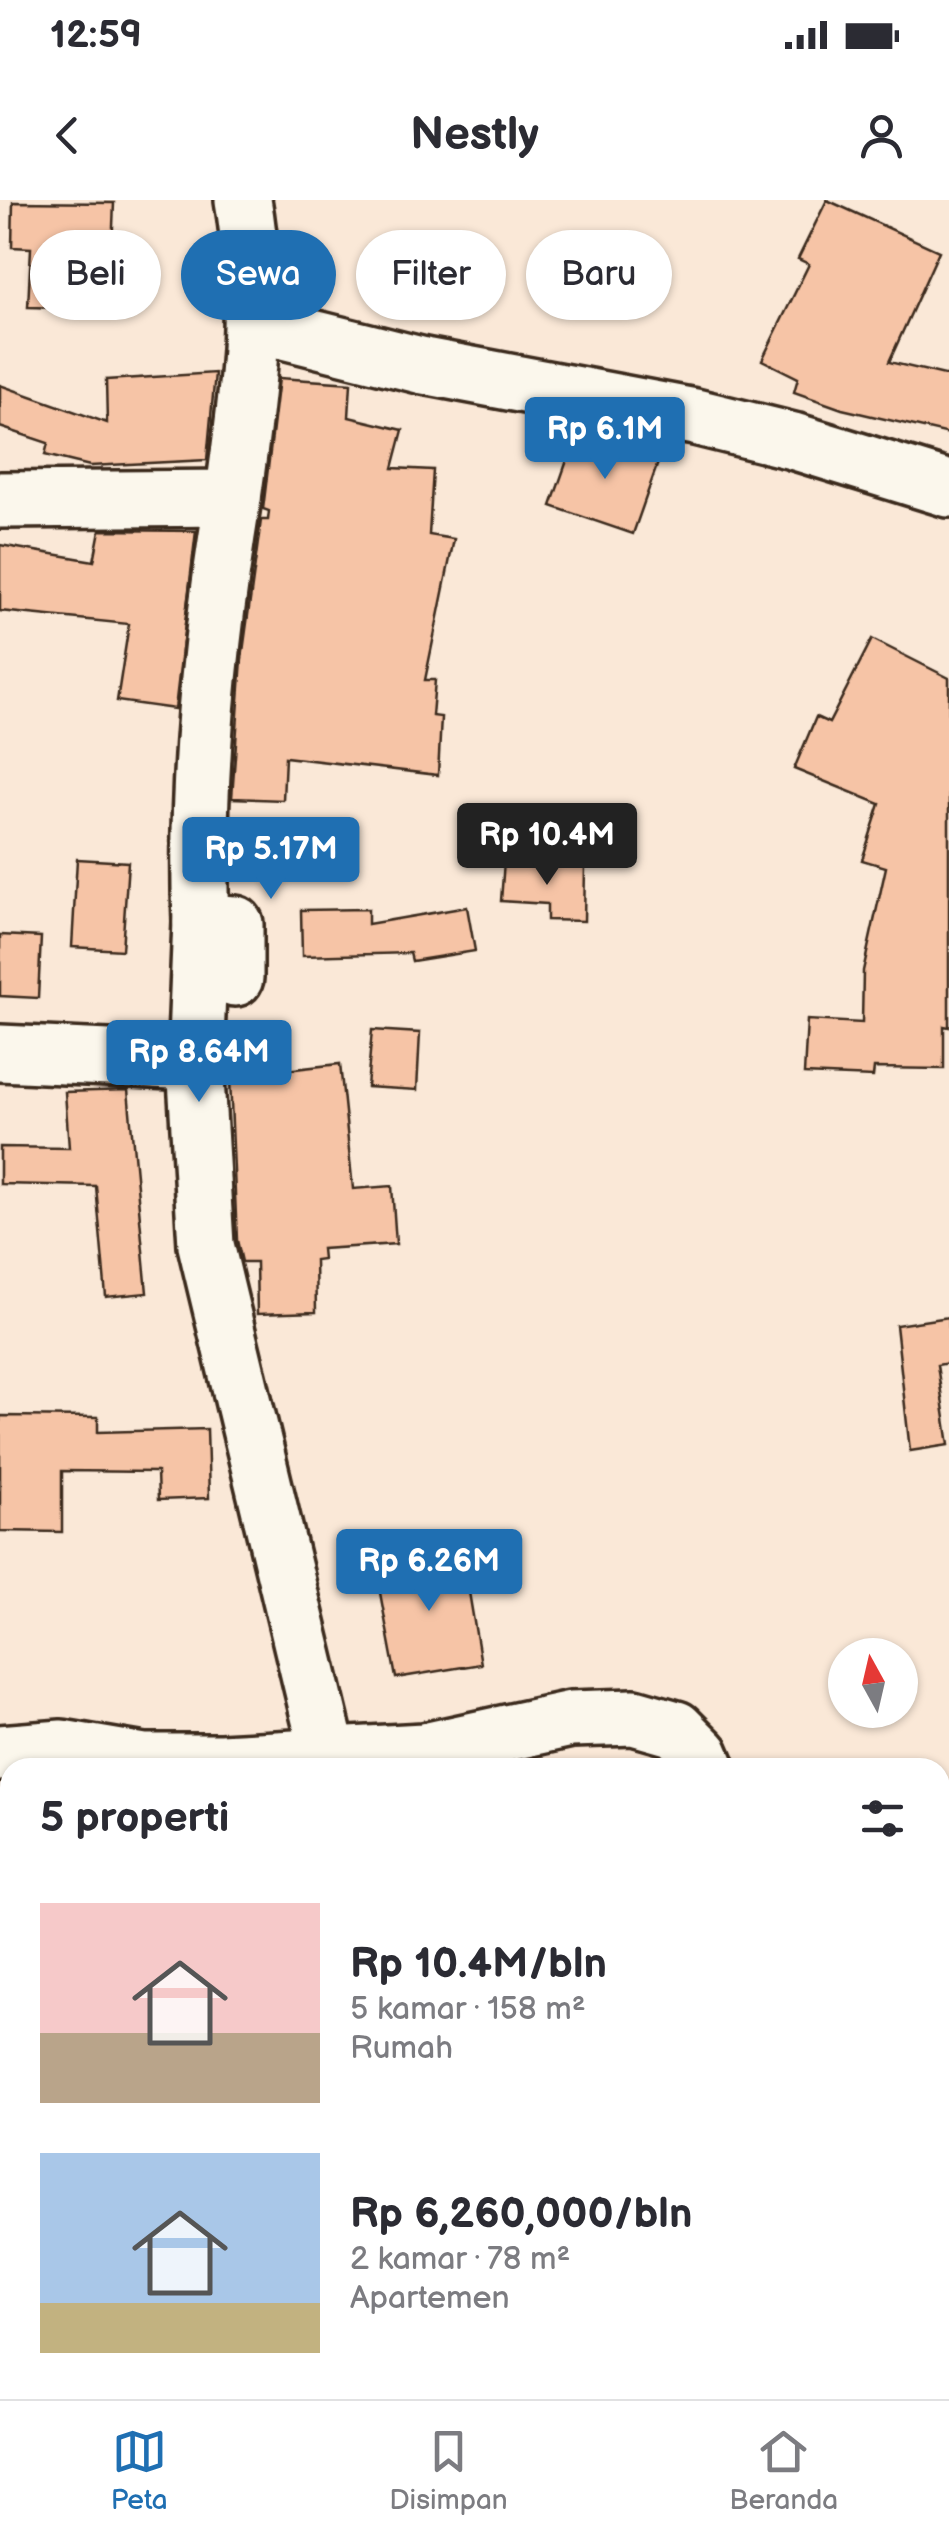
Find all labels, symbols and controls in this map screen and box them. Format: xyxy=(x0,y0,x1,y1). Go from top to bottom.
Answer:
text: 12:59 xyxy=(50,13,142,58)
icon: back xyxy=(40,108,95,163)
text: Nestly xyxy=(410,108,539,163)
icon: person xyxy=(854,108,909,163)
chip: Beli xyxy=(30,230,161,320)
chip: Sewa xyxy=(181,230,336,320)
chip: Filter xyxy=(356,230,506,320)
chip: Baru xyxy=(526,230,672,320)
pin: Rp 6.1M xyxy=(513,397,697,482)
text: Rp 6.1M xyxy=(547,410,663,449)
pin: Rp 10.4M xyxy=(444,803,650,888)
text: Rp 10.4M xyxy=(479,816,615,855)
pin: Rp 5.17M xyxy=(168,817,374,902)
text: Rp 5.17M xyxy=(204,830,338,869)
pin: Rp 8.64M xyxy=(96,1020,302,1105)
text: Rp 8.64M xyxy=(128,1033,270,1072)
pin: Rp 6.26M xyxy=(326,1529,532,1614)
text: Rp 6.26M xyxy=(358,1542,500,1581)
north arrow xyxy=(828,1638,918,1728)
map controls xyxy=(828,1638,918,1728)
icon: filters xyxy=(855,1791,910,1846)
text: 5 properti xyxy=(40,1793,229,1844)
text: Rp 10.4M/bln xyxy=(350,1939,607,1990)
icon: home xyxy=(120,1943,240,2063)
text: 5 kamar · 158 m² xyxy=(350,1990,586,2029)
text: Rumah xyxy=(350,2029,453,2068)
text: Rp 6,260,000/bln xyxy=(350,2189,692,2240)
icon: home xyxy=(120,2193,240,2313)
text: 2 kamar · 78 m² xyxy=(350,2240,570,2279)
text: Apartemen xyxy=(350,2279,509,2318)
tab: Peta xyxy=(111,2424,168,2517)
tab: Disimpan xyxy=(389,2424,508,2517)
tab: Beranda xyxy=(729,2424,838,2517)

